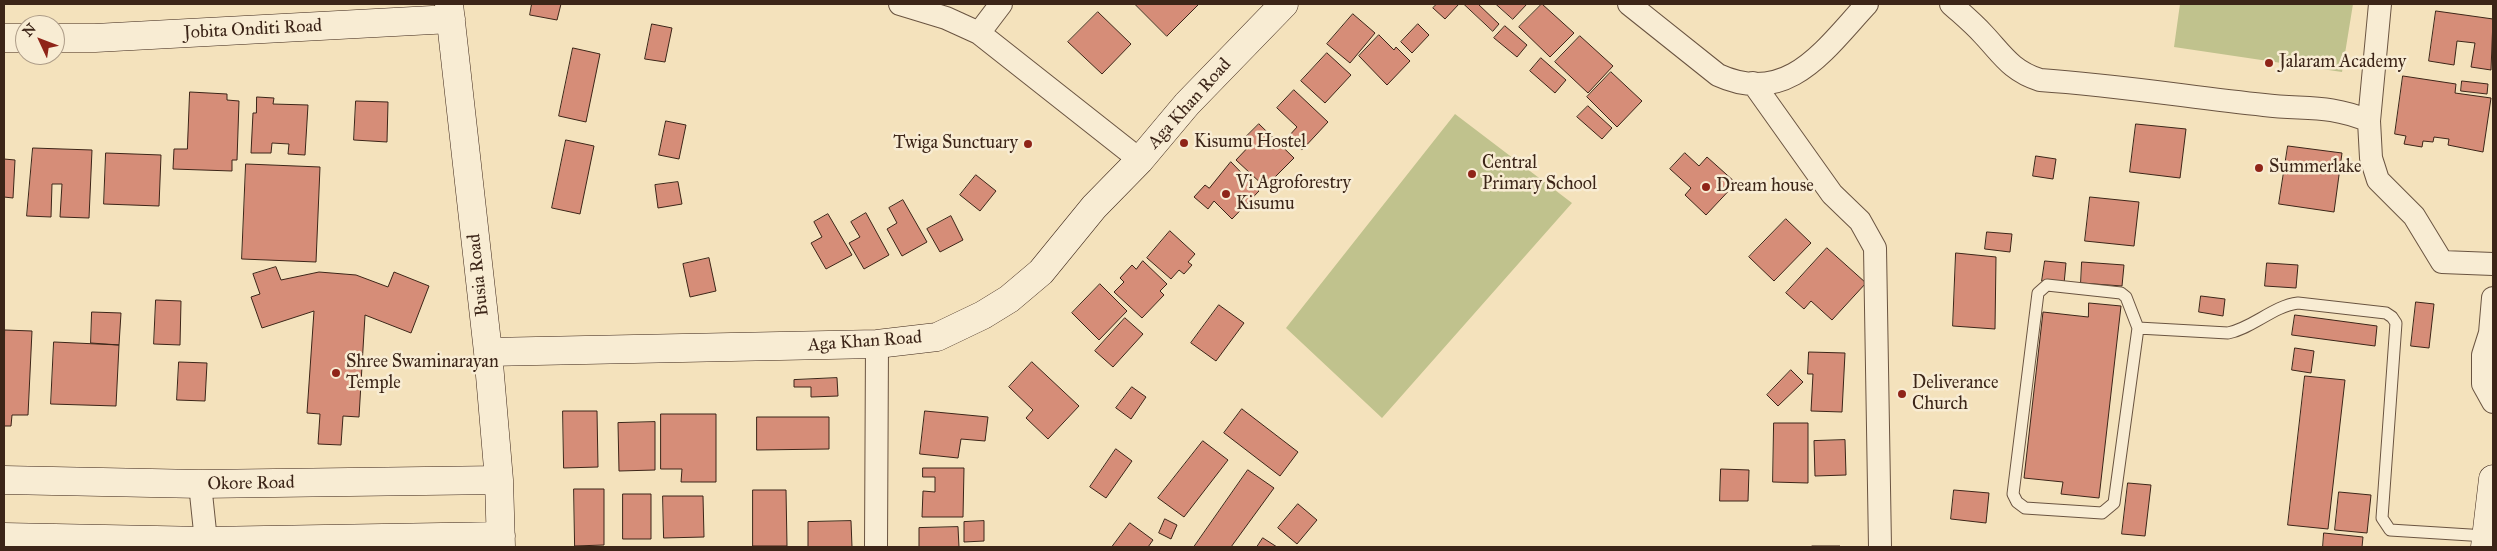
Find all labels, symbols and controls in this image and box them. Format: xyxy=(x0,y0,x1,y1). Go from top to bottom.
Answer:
north arrow xyxy=(15,15,65,65)
street label: Jobita Onditi Road xyxy=(183,16,323,44)
text: N xyxy=(19,20,40,40)
place label: Jalaram Academy xyxy=(2279,52,2406,74)
street label: Aga Khan Road xyxy=(1144,54,1236,154)
marker: Jalaram Academy xyxy=(2263,57,2275,69)
place label: Kisumu Hostel xyxy=(1194,132,1306,154)
place label: Twiga Sunctuary xyxy=(893,133,1018,155)
marker: Kisumu Hostel xyxy=(1178,137,1190,149)
marker: Twiga Sunctuary xyxy=(1022,138,1034,150)
place label: Central Primary School xyxy=(1482,153,1597,195)
place label: Summerlake xyxy=(2269,157,2361,179)
marker: Summerlake xyxy=(2253,162,2265,174)
marker: Central Primary School xyxy=(1466,168,1478,180)
place label: Vi Agroforestry Kisumu xyxy=(1236,173,1351,215)
place label: Dream house xyxy=(1716,176,1814,198)
marker: Dream house xyxy=(1700,181,1712,193)
marker: Vi Agroforestry Kisumu xyxy=(1220,188,1232,200)
street label: Busia Road xyxy=(464,233,494,317)
street label: Aga Khan Road xyxy=(807,327,923,357)
place label: Shree Swaminarayan Temple xyxy=(346,352,499,394)
marker: Shree Swaminarayan Temple xyxy=(330,367,342,379)
place label: Deliverance Church xyxy=(1912,373,1998,416)
marker: Deliverance Church xyxy=(1896,388,1908,400)
street label: Okore Road xyxy=(207,472,295,496)

